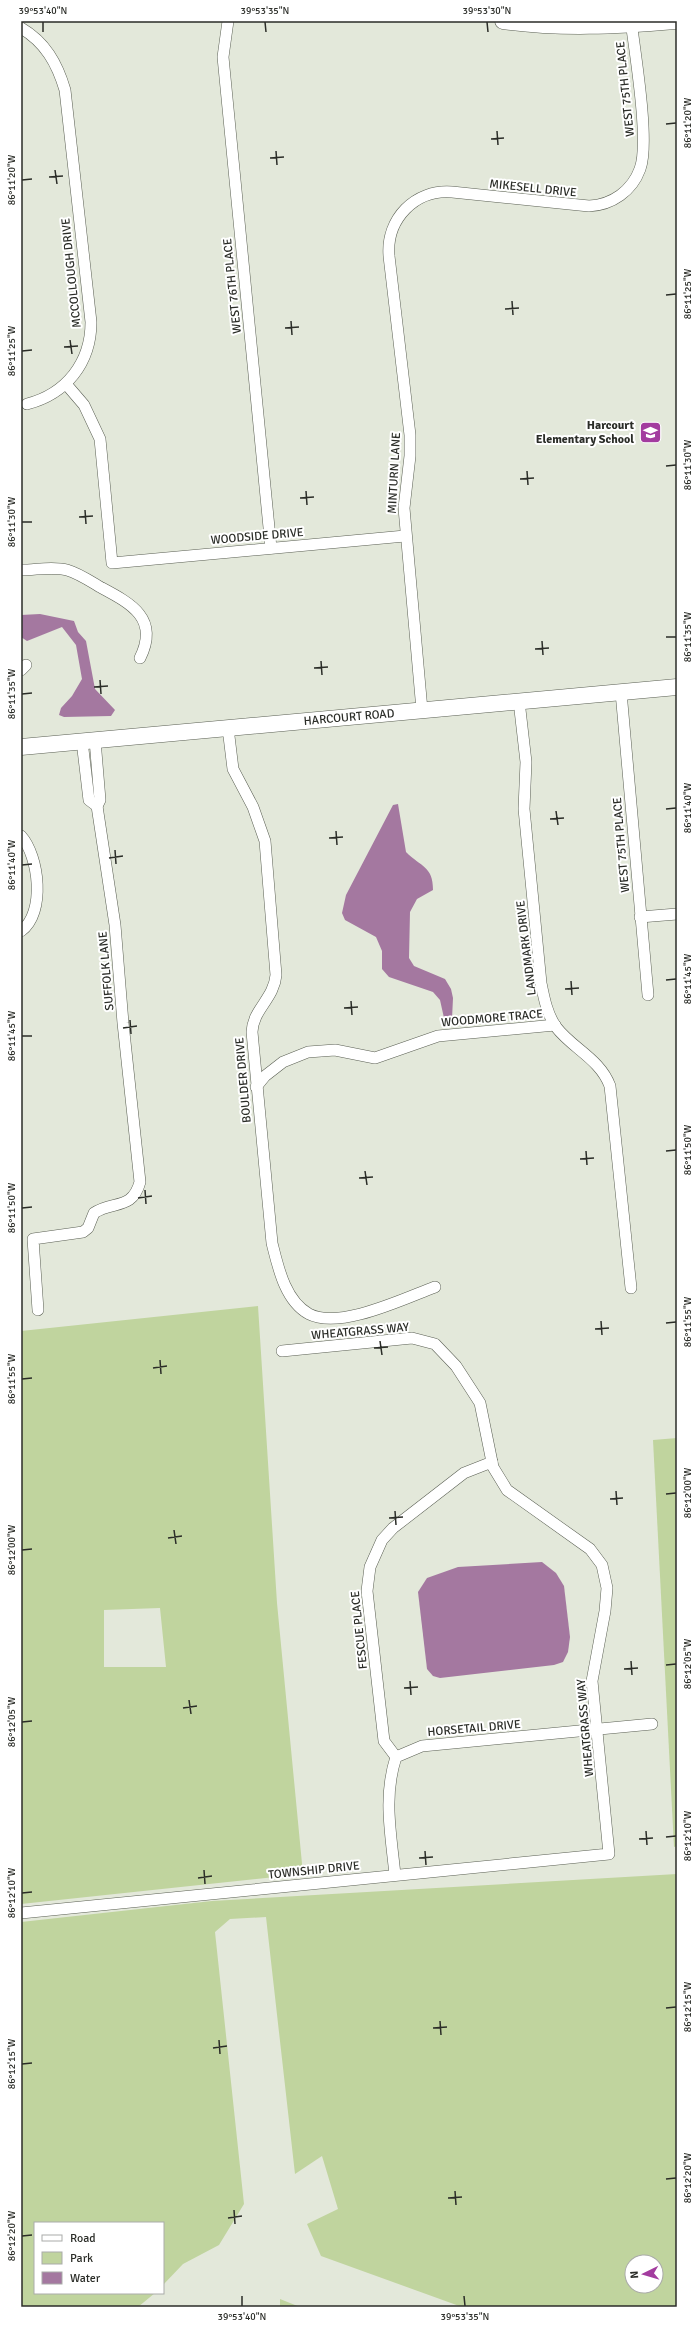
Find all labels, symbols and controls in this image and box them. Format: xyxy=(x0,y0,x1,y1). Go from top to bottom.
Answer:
text: 39°53'40"N xyxy=(19,5,67,17)
text: 39°53'35"N xyxy=(241,5,289,17)
text: 39°53'30"N xyxy=(463,5,511,17)
street label: WEST 75TH PLACE xyxy=(613,40,638,137)
text: 86°11'20"W xyxy=(682,97,694,148)
text: 86°11'20"W xyxy=(6,154,18,205)
street label: MIKESELL DRIVE xyxy=(489,176,578,201)
street label: MCCOLLOUGH DRIVE xyxy=(58,217,85,329)
street label: WEST 76TH PLACE xyxy=(220,237,245,334)
text: 86°11'25"W xyxy=(682,268,694,319)
text: 86°11'25"W xyxy=(6,325,18,376)
place label: Harcourt Elementary School xyxy=(536,418,634,447)
school or university icon: Harcourt Elementary School xyxy=(637,419,663,445)
street label: MINTURN LANE xyxy=(385,432,404,514)
text: 86°11'30"W xyxy=(682,439,694,490)
text: 86°11'30"W xyxy=(6,496,18,547)
street label: WOODSIDE DRIVE xyxy=(210,525,304,548)
text: 86°11'35"W xyxy=(682,611,694,662)
text: 86°11'35"W xyxy=(6,668,18,719)
street label: HARCOURT ROAD xyxy=(303,706,395,729)
text: 86°11'40"W xyxy=(682,782,694,833)
street label: WEST 75TH PLACE xyxy=(610,796,633,893)
text: 86°11'40"W xyxy=(6,839,18,890)
street label: LANDMARK DRIVE xyxy=(513,899,540,996)
street label: SUFFOLK LANE xyxy=(96,931,117,1011)
text: 86°11'45"W xyxy=(682,953,694,1004)
street label: WOODMORE TRACE xyxy=(440,1007,544,1030)
text: 86°11'45"W xyxy=(6,1010,18,1061)
street label: BOULDER DRIVE xyxy=(232,1036,255,1123)
text: 86°11'50"W xyxy=(682,1124,694,1175)
text: 86°11'50"W xyxy=(6,1182,18,1233)
text: 86°11'55"W xyxy=(682,1296,694,1347)
street label: WHEATGRASS WAY xyxy=(311,1320,410,1343)
text: 86°11'55"W xyxy=(6,1353,18,1404)
text: 86°12'00"W xyxy=(682,1467,694,1518)
text: 86°12'00"W xyxy=(6,1524,18,1575)
street label: FESCUE PLACE xyxy=(348,1590,371,1670)
text: 86°12'05"W xyxy=(682,1638,694,1689)
street label: WHEATGRASS WAY xyxy=(574,1678,597,1777)
text: 86°12'05"W xyxy=(6,1696,18,1747)
street label: HORSETAIL DRIVE xyxy=(427,1717,522,1740)
text: 86°12'10"W xyxy=(682,1810,694,1861)
street label: TOWNSHIP DRIVE xyxy=(268,1858,361,1883)
text: 86°12'10"W xyxy=(6,1867,18,1918)
text: 86°12'15"W xyxy=(682,1981,694,2032)
text: 86°12'15"W xyxy=(6,2038,18,2089)
text: 86°12'20"W xyxy=(682,2152,694,2203)
text: 86°12'20"W xyxy=(6,2210,18,2261)
legend xyxy=(34,2222,164,2294)
text: Road xyxy=(70,2231,96,2246)
text: Park xyxy=(70,2251,93,2266)
north arrow xyxy=(624,2254,664,2294)
text: N xyxy=(628,2270,641,2279)
text: Water xyxy=(70,2271,101,2286)
text: 39°53'40"N xyxy=(218,2311,266,2323)
text: 39°53'35"N xyxy=(441,2311,489,2323)

